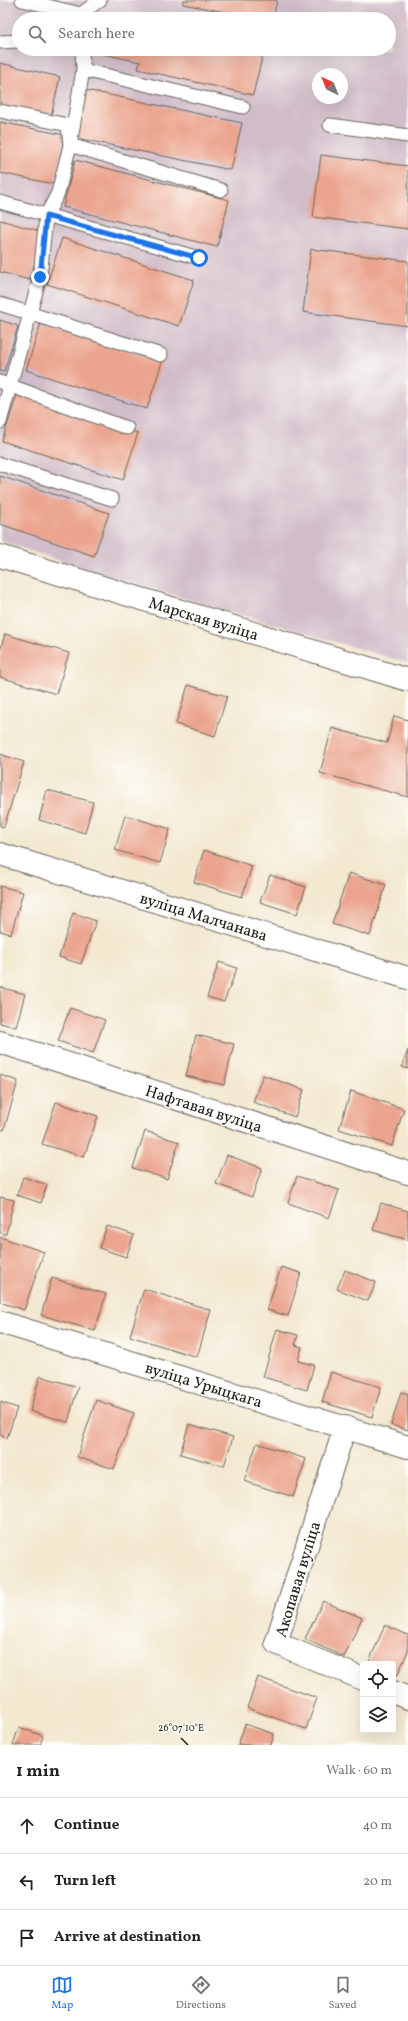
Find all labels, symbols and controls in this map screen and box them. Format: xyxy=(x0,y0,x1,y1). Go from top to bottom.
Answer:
search box xyxy=(12,12,396,56)
icon: search xyxy=(26,23,48,45)
text: Search here xyxy=(58,24,135,45)
north arrow xyxy=(312,68,348,104)
route start xyxy=(190,249,208,267)
route end xyxy=(31,268,49,286)
street label: Марская вуліца xyxy=(146,593,261,647)
street label: вуліца Малчанава xyxy=(137,888,270,948)
street label: Нафтавая вуліца xyxy=(142,1081,265,1139)
street label: вуліца Урыцкага xyxy=(142,1358,265,1414)
street label: Акопавая вуліца xyxy=(271,1519,327,1640)
map controls xyxy=(360,1661,396,1733)
button: locate xyxy=(360,1661,396,1697)
button: layers xyxy=(360,1697,396,1733)
text: 26°07'10"E xyxy=(158,1721,204,1735)
text: 1 min xyxy=(16,1760,60,1783)
text: Walk · 60 m xyxy=(326,1762,392,1780)
icon: ahead xyxy=(16,1815,38,1837)
text: Continue xyxy=(54,1815,119,1836)
text: 40 m xyxy=(363,1817,392,1835)
icon: left xyxy=(16,1871,38,1893)
text: Turn left xyxy=(54,1871,116,1892)
text: 20 m xyxy=(363,1873,392,1891)
icon: arrive xyxy=(16,1927,38,1949)
text: Arrive at destination xyxy=(54,1927,201,1948)
tab: Map xyxy=(51,1974,73,2013)
tab: Directions xyxy=(176,1974,226,2013)
tab: Saved xyxy=(328,1974,357,2013)

